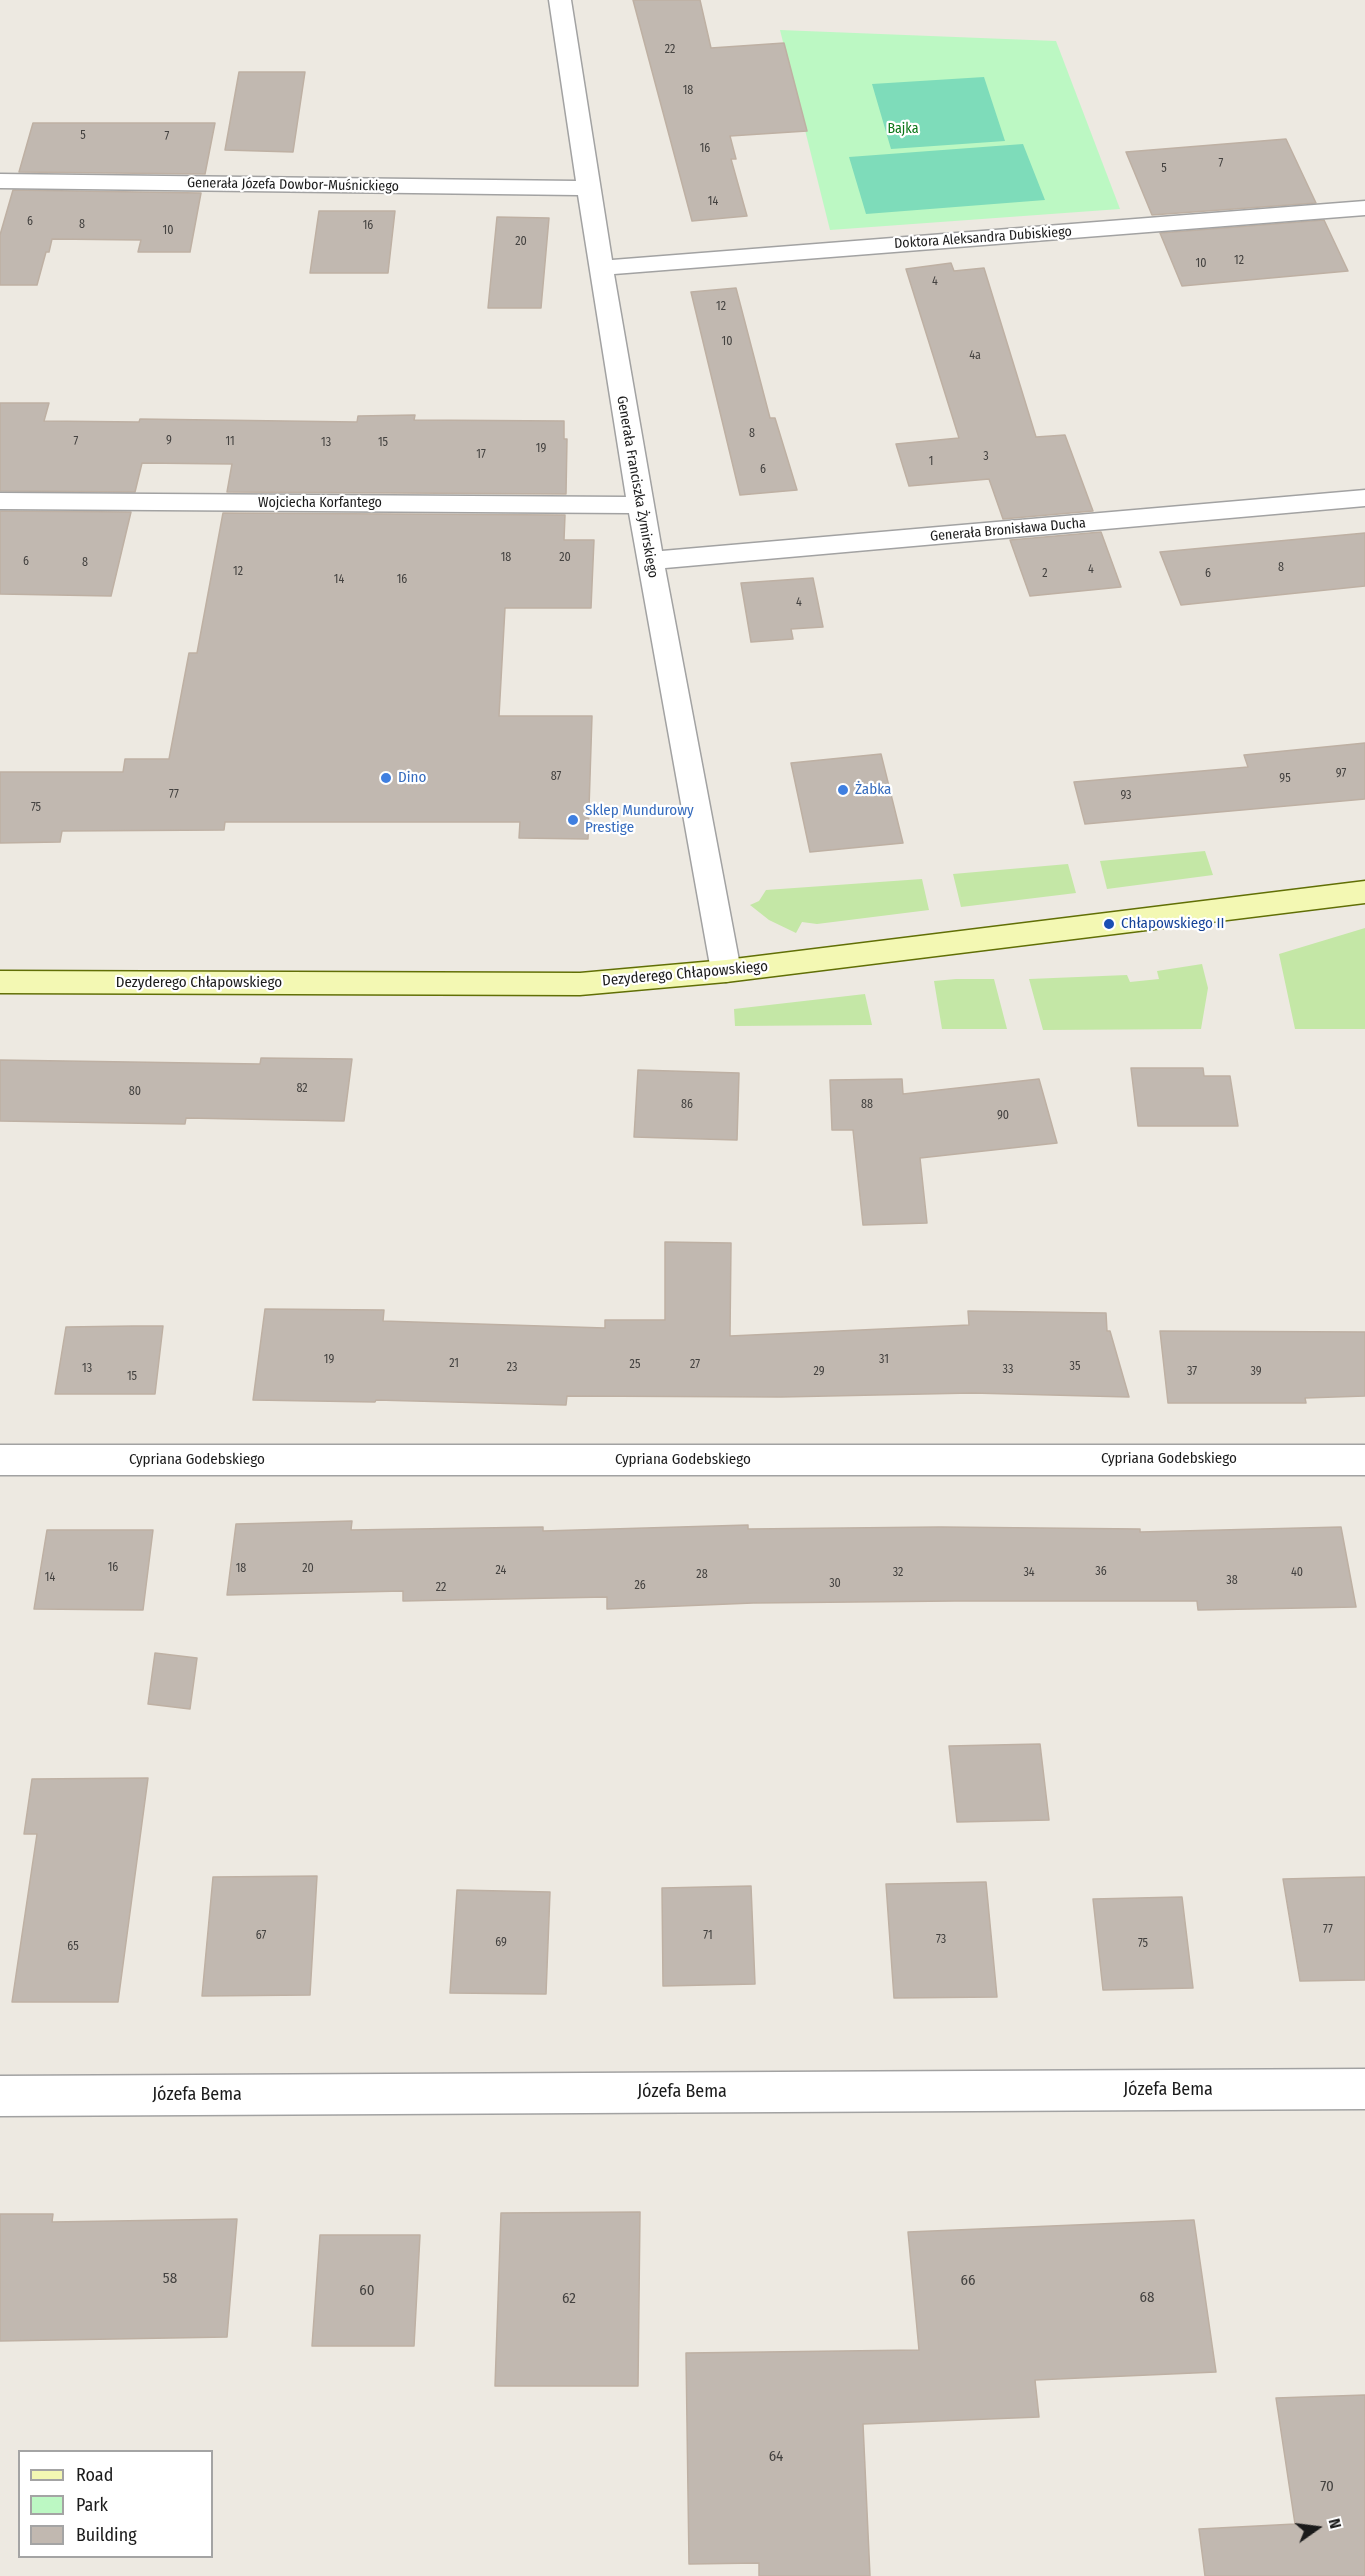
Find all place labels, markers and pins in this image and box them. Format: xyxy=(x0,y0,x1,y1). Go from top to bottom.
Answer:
place label: Dino xyxy=(398,769,426,787)
marker: Dino xyxy=(379,771,393,785)
place label: Żabka xyxy=(855,781,891,799)
marker: Żabka xyxy=(836,783,850,797)
place label: Sklep Mundurowy Prestige xyxy=(585,802,694,837)
marker: Sklep Mundurowy Prestige xyxy=(566,813,580,827)
place label: Chłapowskiego II xyxy=(1121,915,1224,933)
marker: Chłapowskiego II xyxy=(1102,917,1116,931)

